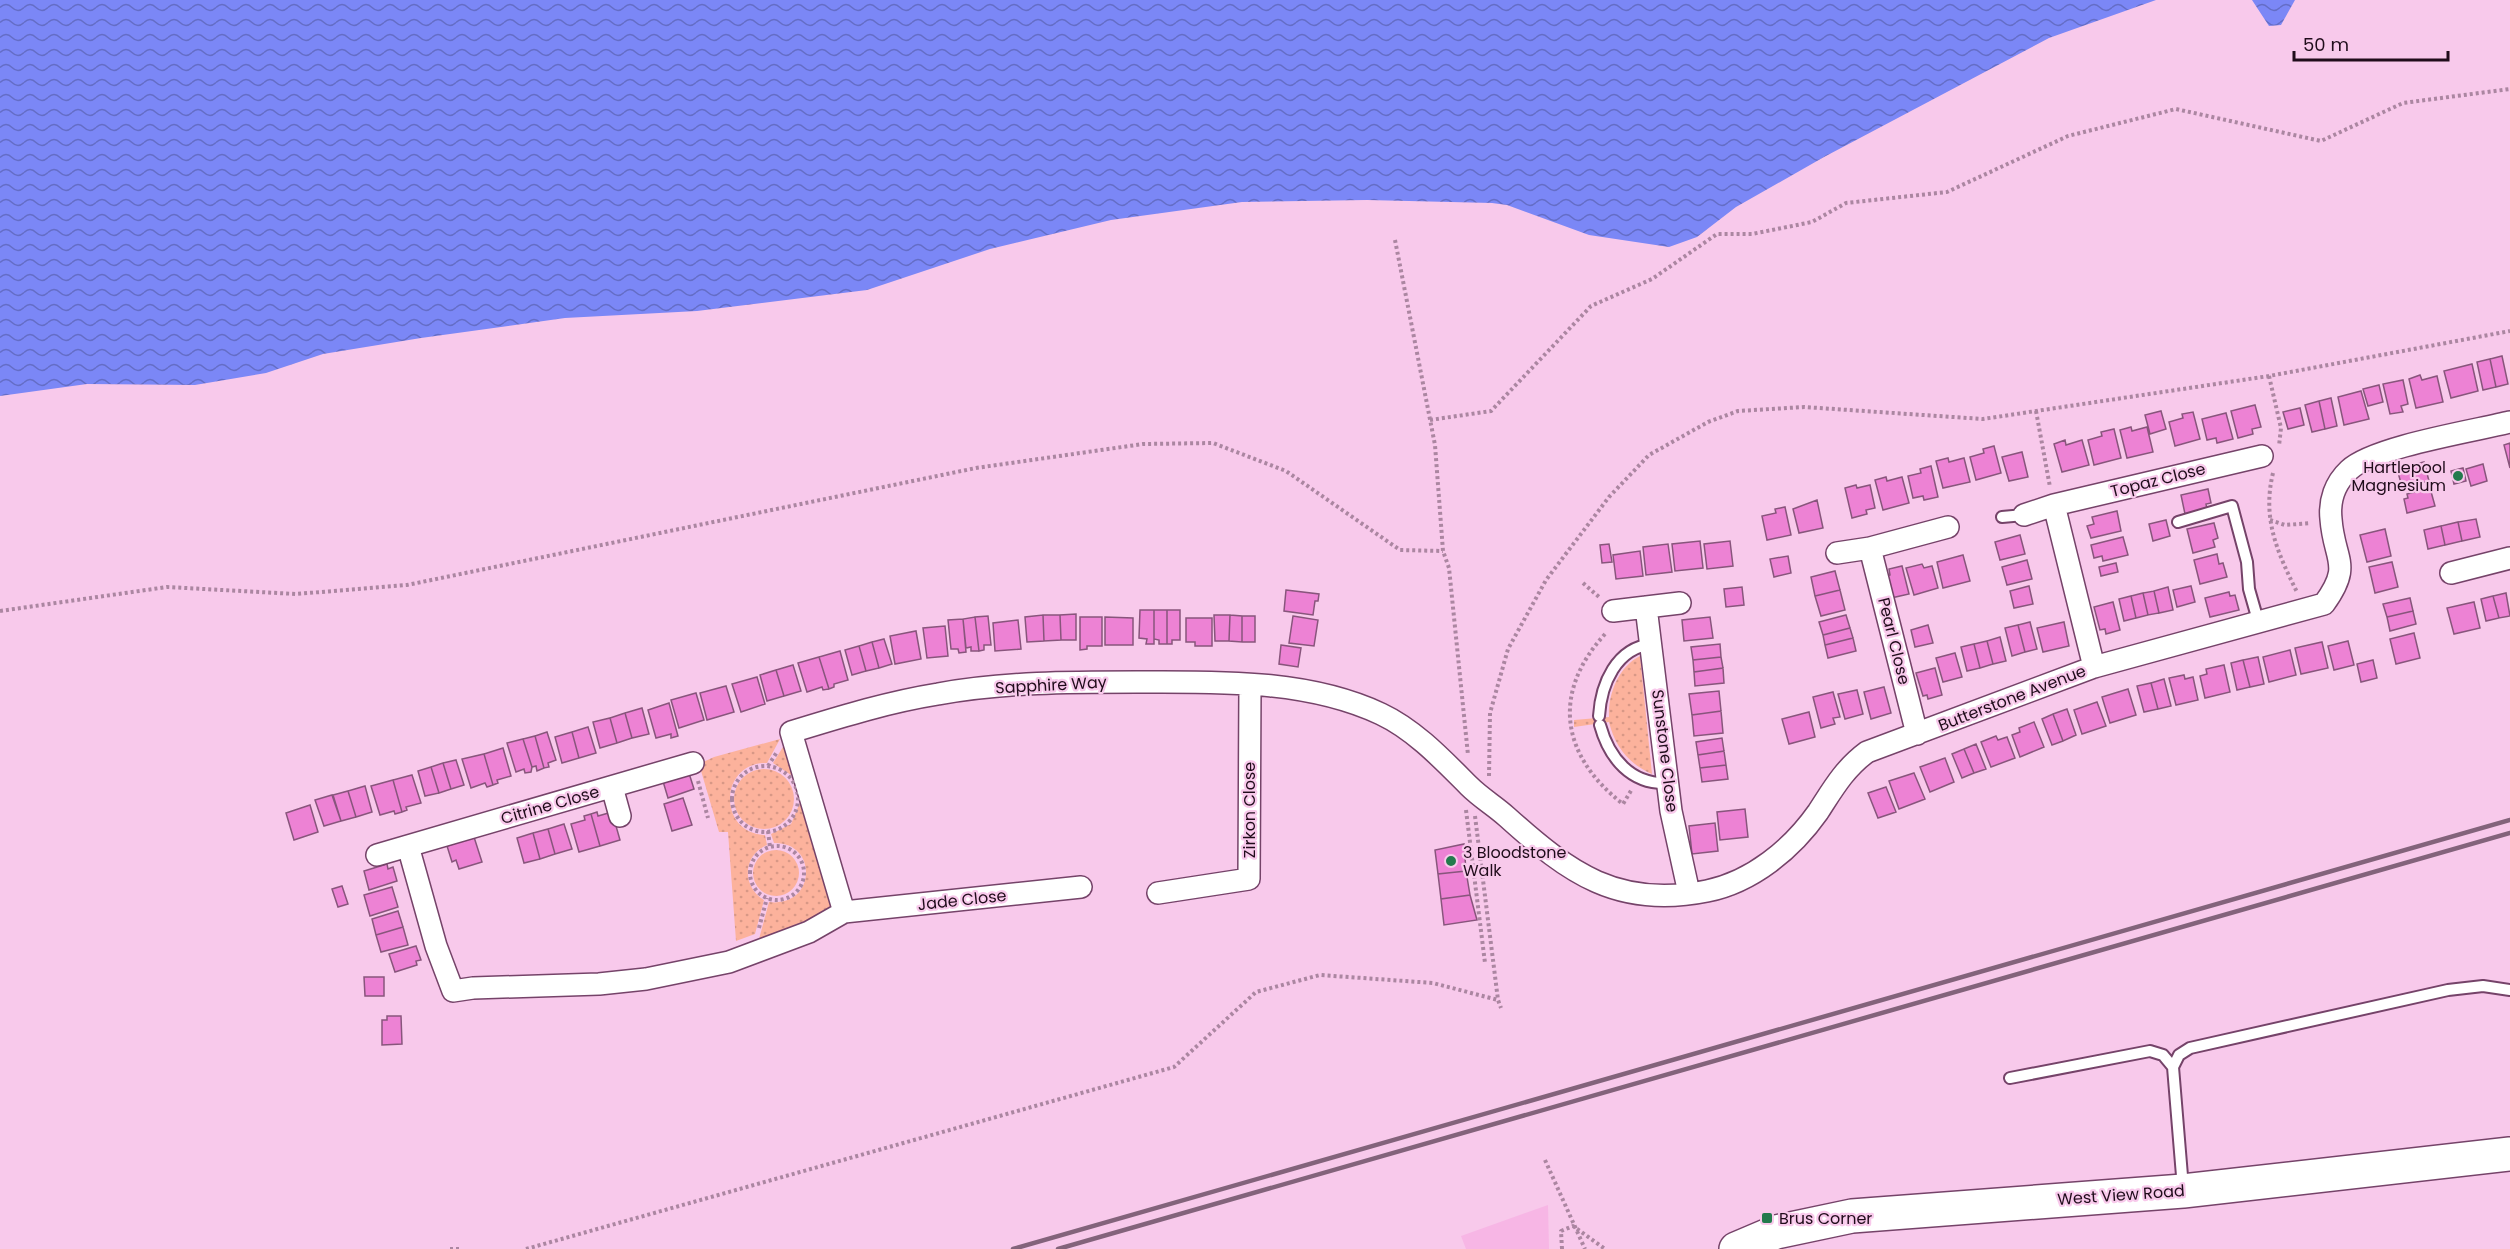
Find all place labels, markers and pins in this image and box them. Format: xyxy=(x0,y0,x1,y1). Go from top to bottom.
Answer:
place label: Hartlepool Magnesium xyxy=(2351,456,2446,497)
marker: Hartlepool Magnesium xyxy=(2451,469,2465,483)
place label: 3 Bloodstone Walk xyxy=(1463,841,1566,882)
marker: 3 Bloodstone Walk xyxy=(1444,854,1458,868)
place label: Brus Corner xyxy=(1779,1207,1872,1230)
marker: Brus Corner xyxy=(1760,1211,1774,1225)

